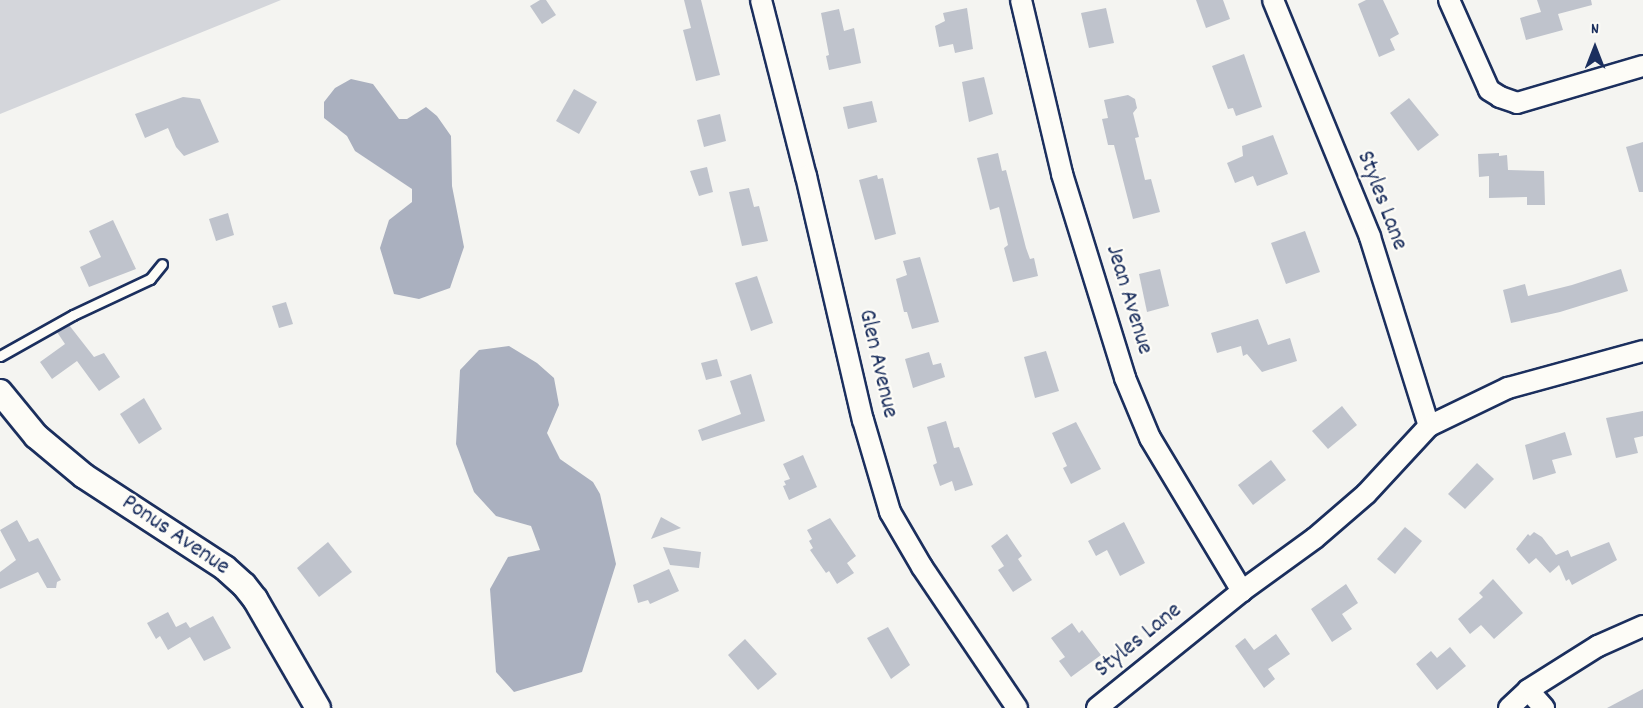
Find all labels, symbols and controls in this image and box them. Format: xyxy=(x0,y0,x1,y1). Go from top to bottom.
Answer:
north arrow xyxy=(1565,18,1625,78)
text: N xyxy=(1591,18,1599,41)
street label: Styles Lane xyxy=(1349,147,1413,255)
street label: Jean Avenue xyxy=(1098,242,1158,358)
street label: Glen Avenue xyxy=(851,307,903,421)
street label: Ponus Avenue xyxy=(115,489,235,583)
street label: Styles Lane xyxy=(1090,597,1188,685)

